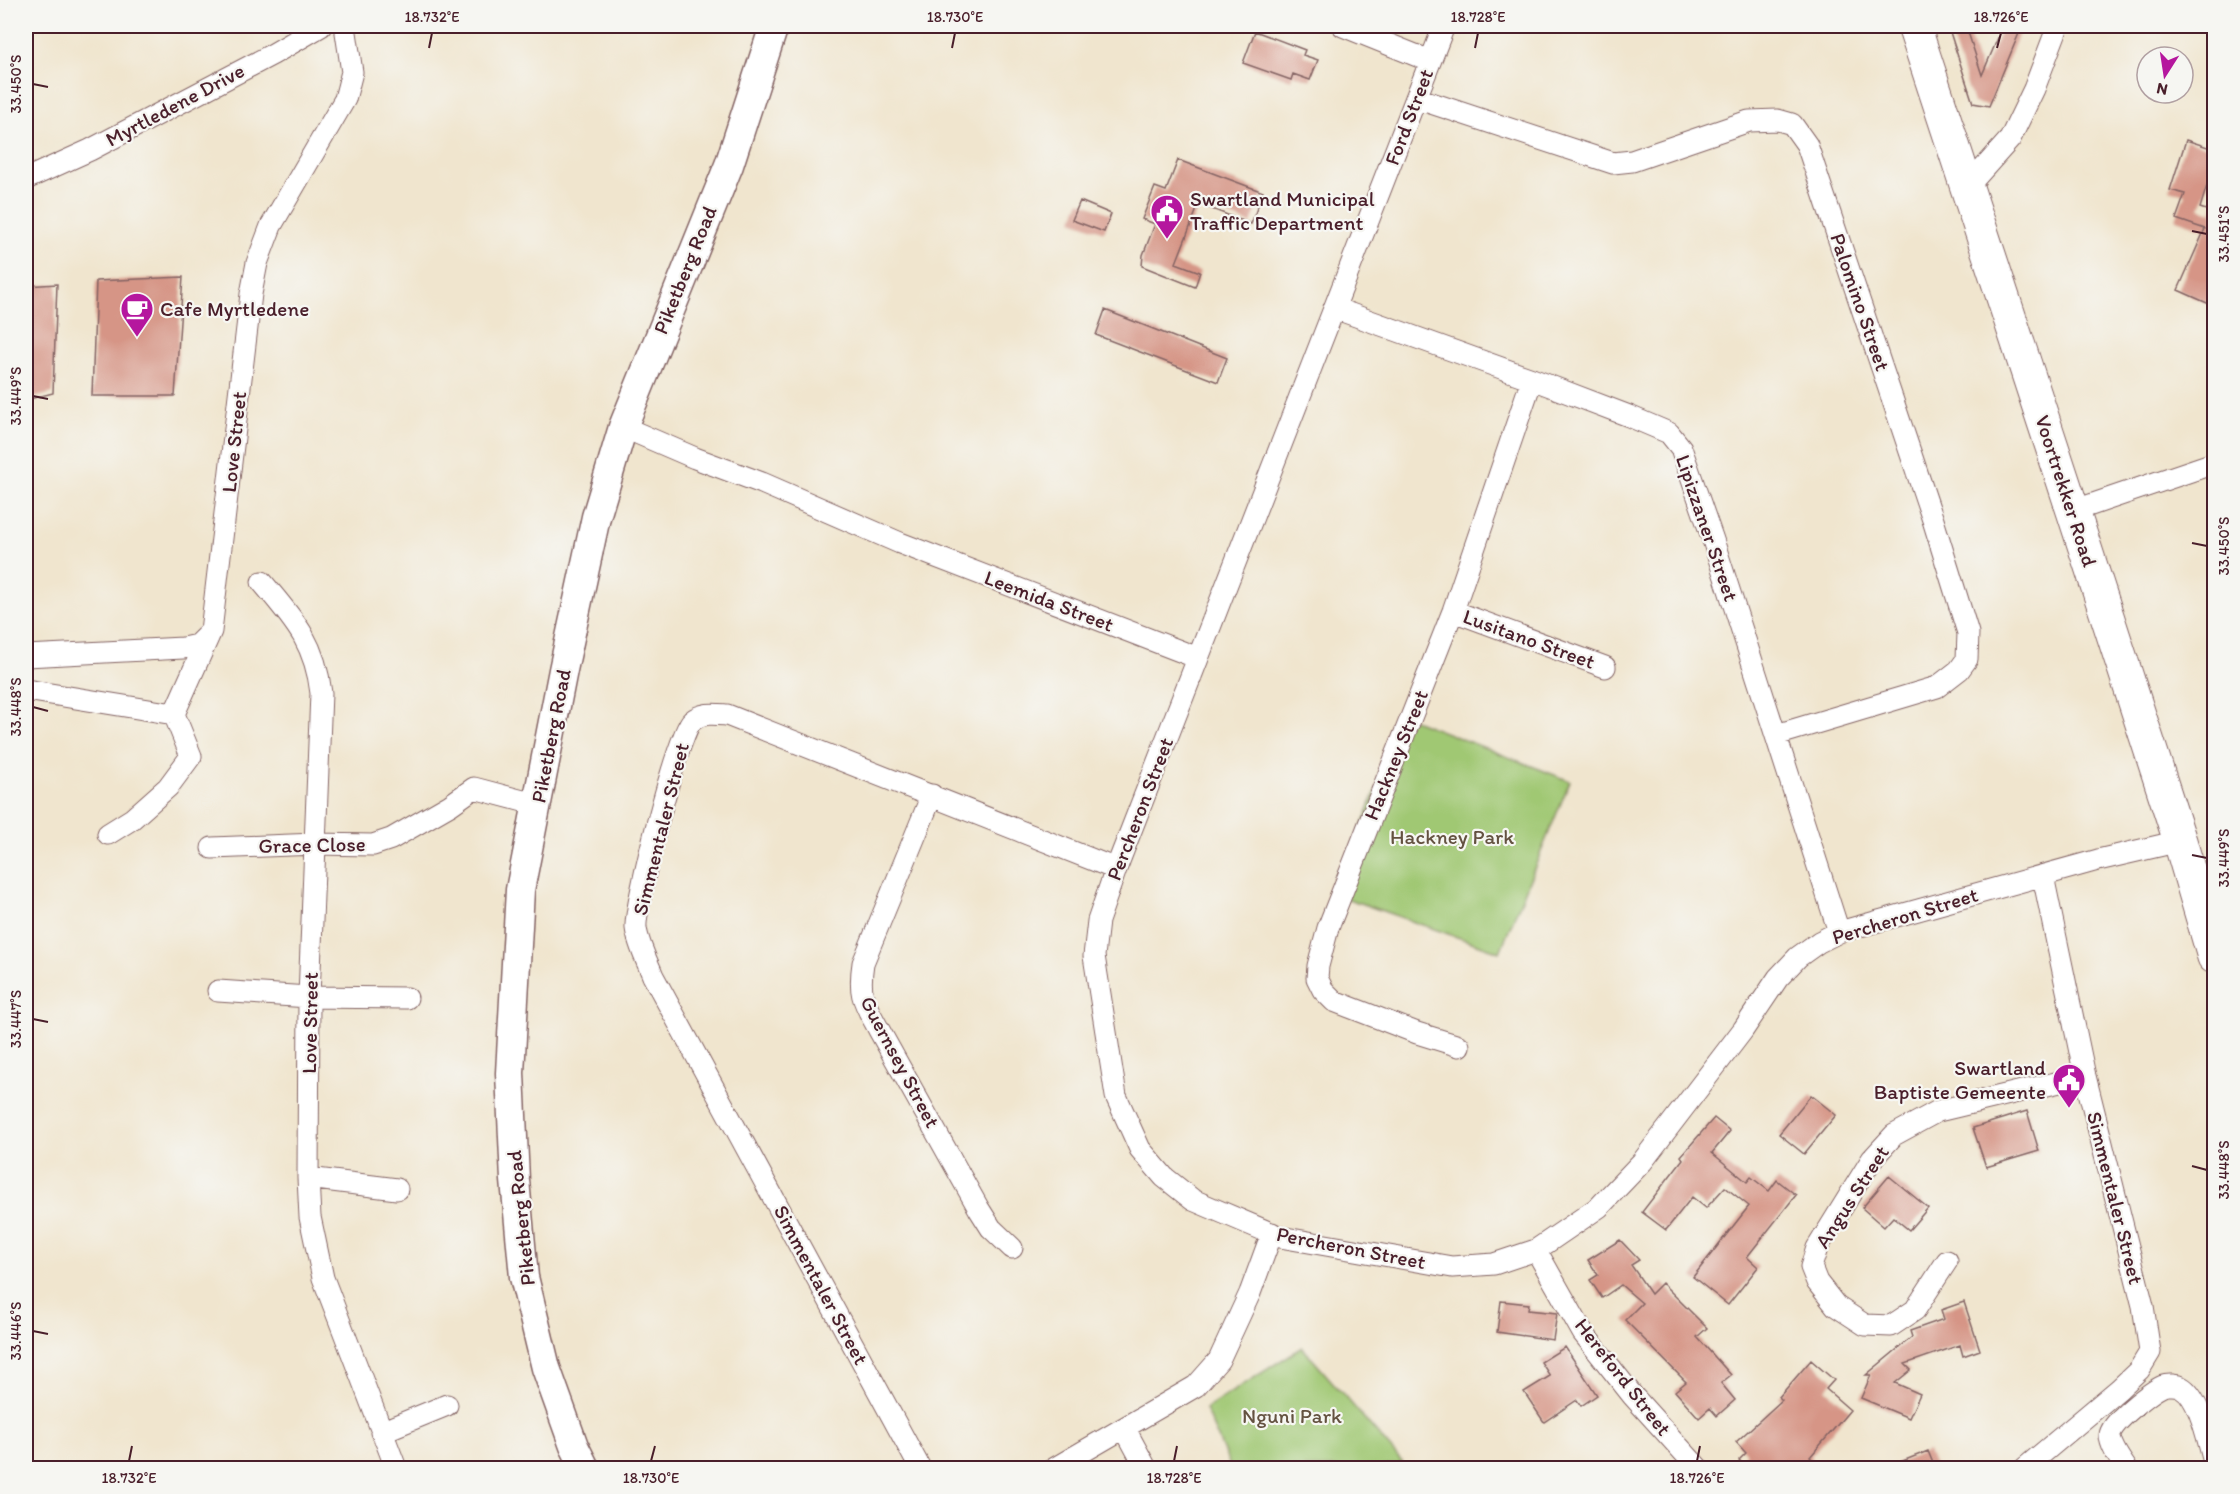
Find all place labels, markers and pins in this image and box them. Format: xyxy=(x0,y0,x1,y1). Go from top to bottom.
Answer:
place label: Swartland Municipal Traffic Department xyxy=(1190,186,1375,235)
public building icon: Swartland Municipal Traffic Department xyxy=(1149,193,1185,240)
cafe icon: Cafe Myrtledene xyxy=(119,291,155,338)
place label: Cafe Myrtledene xyxy=(160,296,309,321)
place label: Swartland Baptiste Gemeente xyxy=(1874,1055,2047,1104)
public building icon: Swartland Baptiste Gemeente xyxy=(2051,1062,2087,1109)

